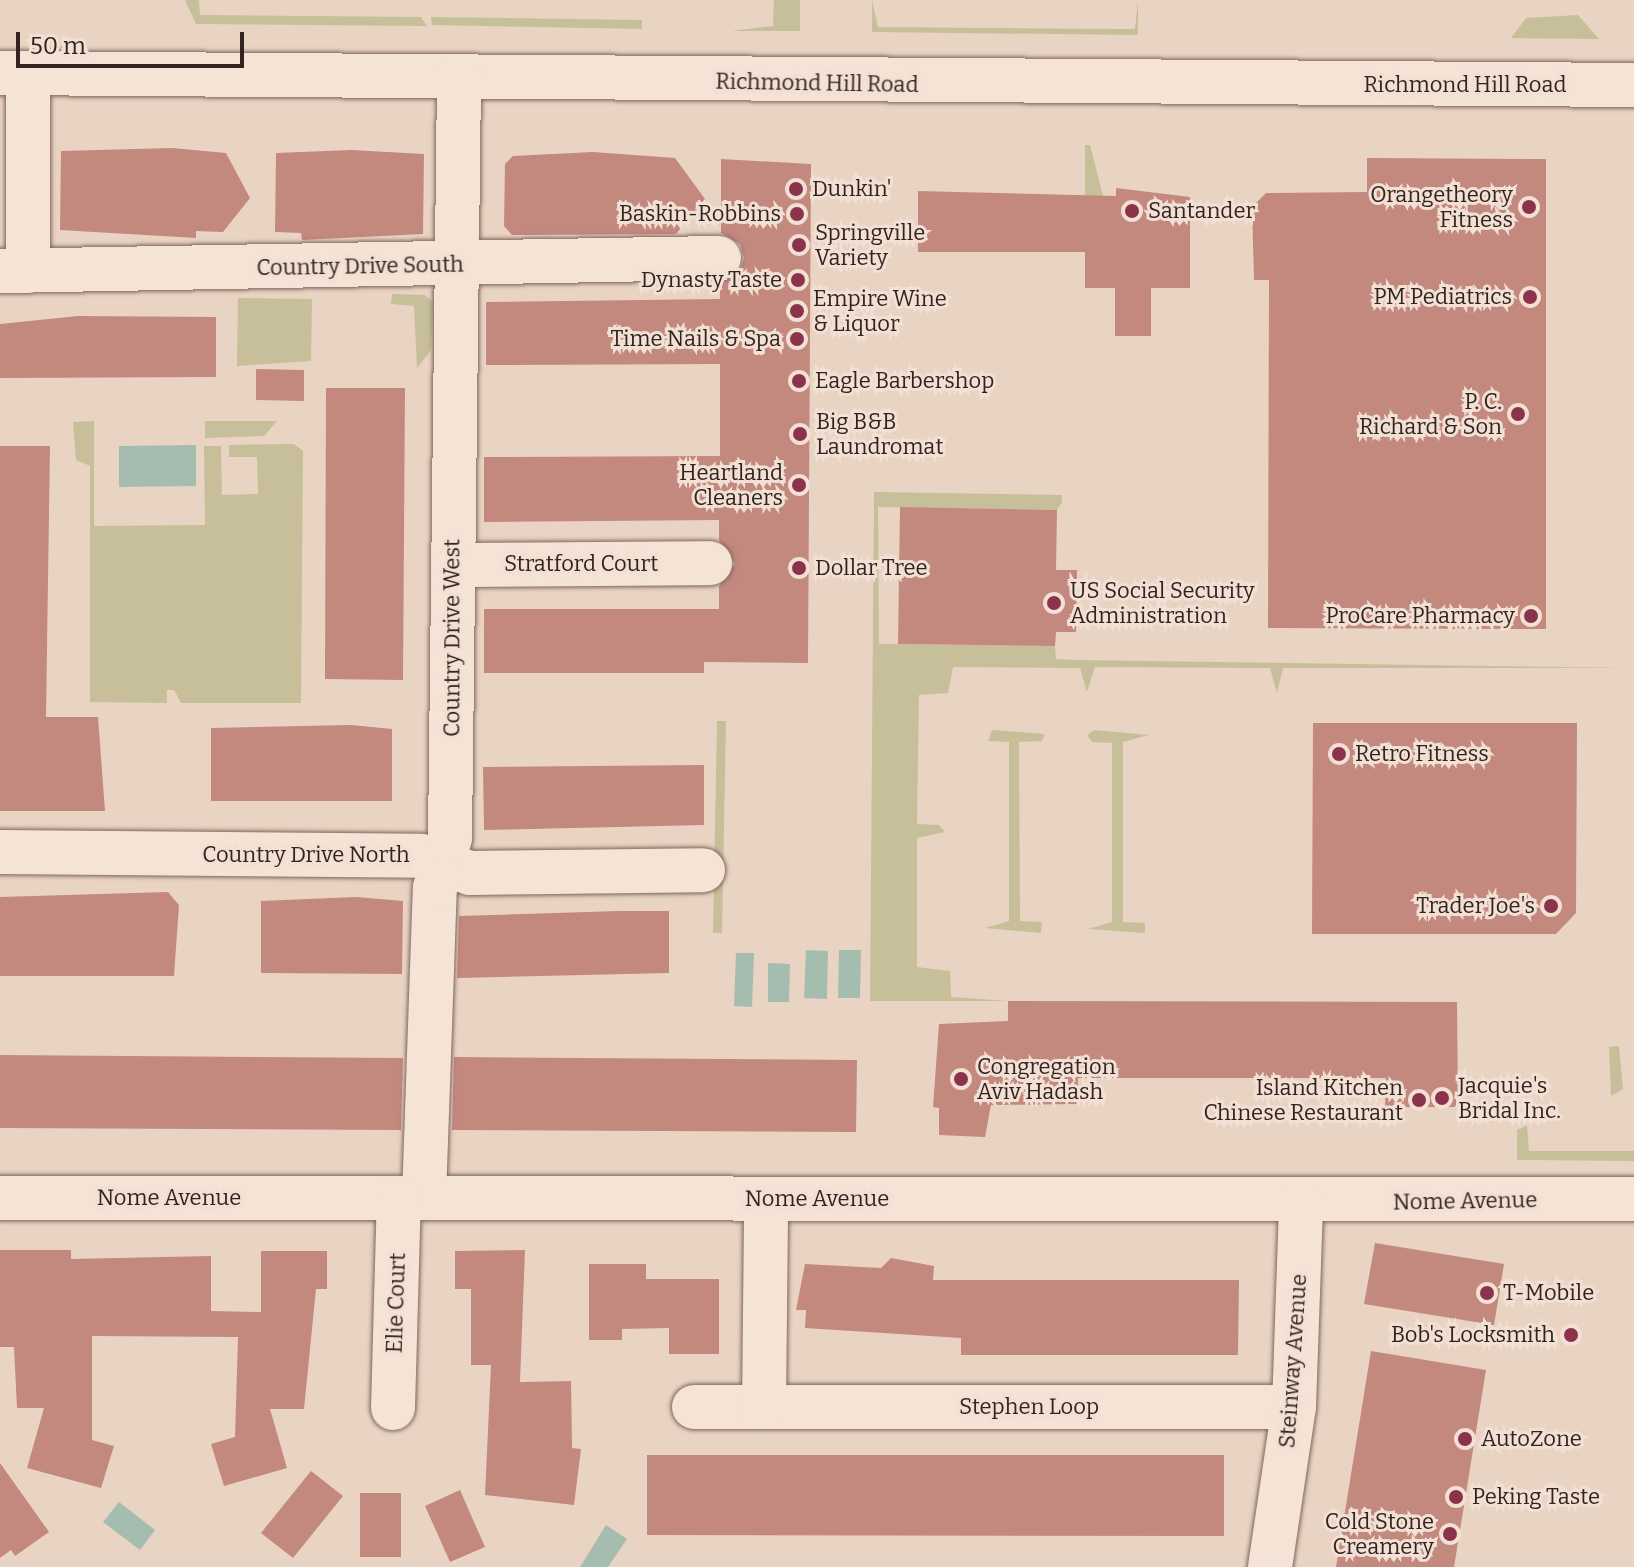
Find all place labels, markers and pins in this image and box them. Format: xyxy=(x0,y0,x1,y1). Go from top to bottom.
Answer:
place label: Dunkin' xyxy=(812,176,892,202)
marker: Dunkin' xyxy=(787,180,805,198)
place label: Orangetheory Fitness xyxy=(1370,181,1513,232)
place label: Santander xyxy=(1148,198,1255,224)
marker: Orangetheory Fitness xyxy=(1520,198,1538,216)
place label: Baskin-Robbins xyxy=(619,201,781,227)
marker: Santander xyxy=(1123,202,1141,220)
marker: Baskin-Robbins xyxy=(788,205,806,223)
place label: Springville Variety xyxy=(815,219,925,270)
marker: Springville Variety xyxy=(790,236,808,254)
place label: Dynasty Taste xyxy=(641,267,782,293)
marker: Dynasty Taste xyxy=(789,271,807,289)
place label: PM Pediatrics xyxy=(1374,284,1512,310)
place label: Empire Wine & Liquor xyxy=(813,285,947,336)
marker: PM Pediatrics xyxy=(1519,286,1541,308)
marker: Empire Wine & Liquor xyxy=(788,302,806,320)
place label: Time Nails & Spa xyxy=(611,326,781,352)
marker: Time Nails & Spa xyxy=(788,330,806,348)
place label: Eagle Barbershop xyxy=(815,368,994,394)
marker: Eagle Barbershop xyxy=(790,372,808,390)
place label: P. C. Richard & Son xyxy=(1359,388,1502,440)
marker: P. C. Richard & Son xyxy=(1509,405,1527,423)
place label: Big B&B Laundromat xyxy=(816,408,943,460)
marker: Big B&B Laundromat xyxy=(791,425,809,443)
place label: Heartland Cleaners xyxy=(679,459,783,510)
marker: Heartland Cleaners xyxy=(790,476,808,494)
place label: Dollar Tree xyxy=(815,555,927,581)
marker: Dollar Tree xyxy=(790,559,808,577)
place label: US Social Security Administration xyxy=(1070,577,1255,628)
marker: US Social Security Administration xyxy=(1045,594,1063,612)
place label: ProCare Pharmacy xyxy=(1325,603,1515,629)
marker: ProCare Pharmacy xyxy=(1522,607,1540,625)
place label: Retro Fitness xyxy=(1355,741,1489,767)
marker: Retro Fitness xyxy=(1330,745,1348,763)
place label: Trader Joe's xyxy=(1416,893,1535,919)
marker: Trader Joe's xyxy=(1542,897,1560,915)
place label: Congregation Aviv Hadash xyxy=(977,1053,1116,1104)
marker: Congregation Aviv Hadash xyxy=(952,1070,970,1088)
place label: Jacquie's Bridal Inc. xyxy=(1458,1072,1561,1124)
place label: Island Kitchen Chinese Restaurant xyxy=(1203,1074,1403,1126)
marker: Jacquie's Bridal Inc. xyxy=(1433,1089,1451,1107)
marker: Island Kitchen Chinese Restaurant xyxy=(1410,1091,1428,1109)
place label: T-Mobile xyxy=(1503,1280,1594,1306)
marker: T-Mobile xyxy=(1478,1284,1496,1302)
place label: Bob's Locksmith xyxy=(1391,1322,1555,1348)
marker: Bob's Locksmith xyxy=(1562,1326,1580,1344)
place label: AutoZone xyxy=(1481,1426,1582,1452)
marker: AutoZone xyxy=(1456,1430,1474,1448)
place label: Peking Taste xyxy=(1472,1484,1600,1510)
marker: Peking Taste xyxy=(1447,1488,1465,1506)
place label: Cold Stone Creamery xyxy=(1325,1508,1434,1560)
marker: Cold Stone Creamery xyxy=(1441,1525,1459,1543)

